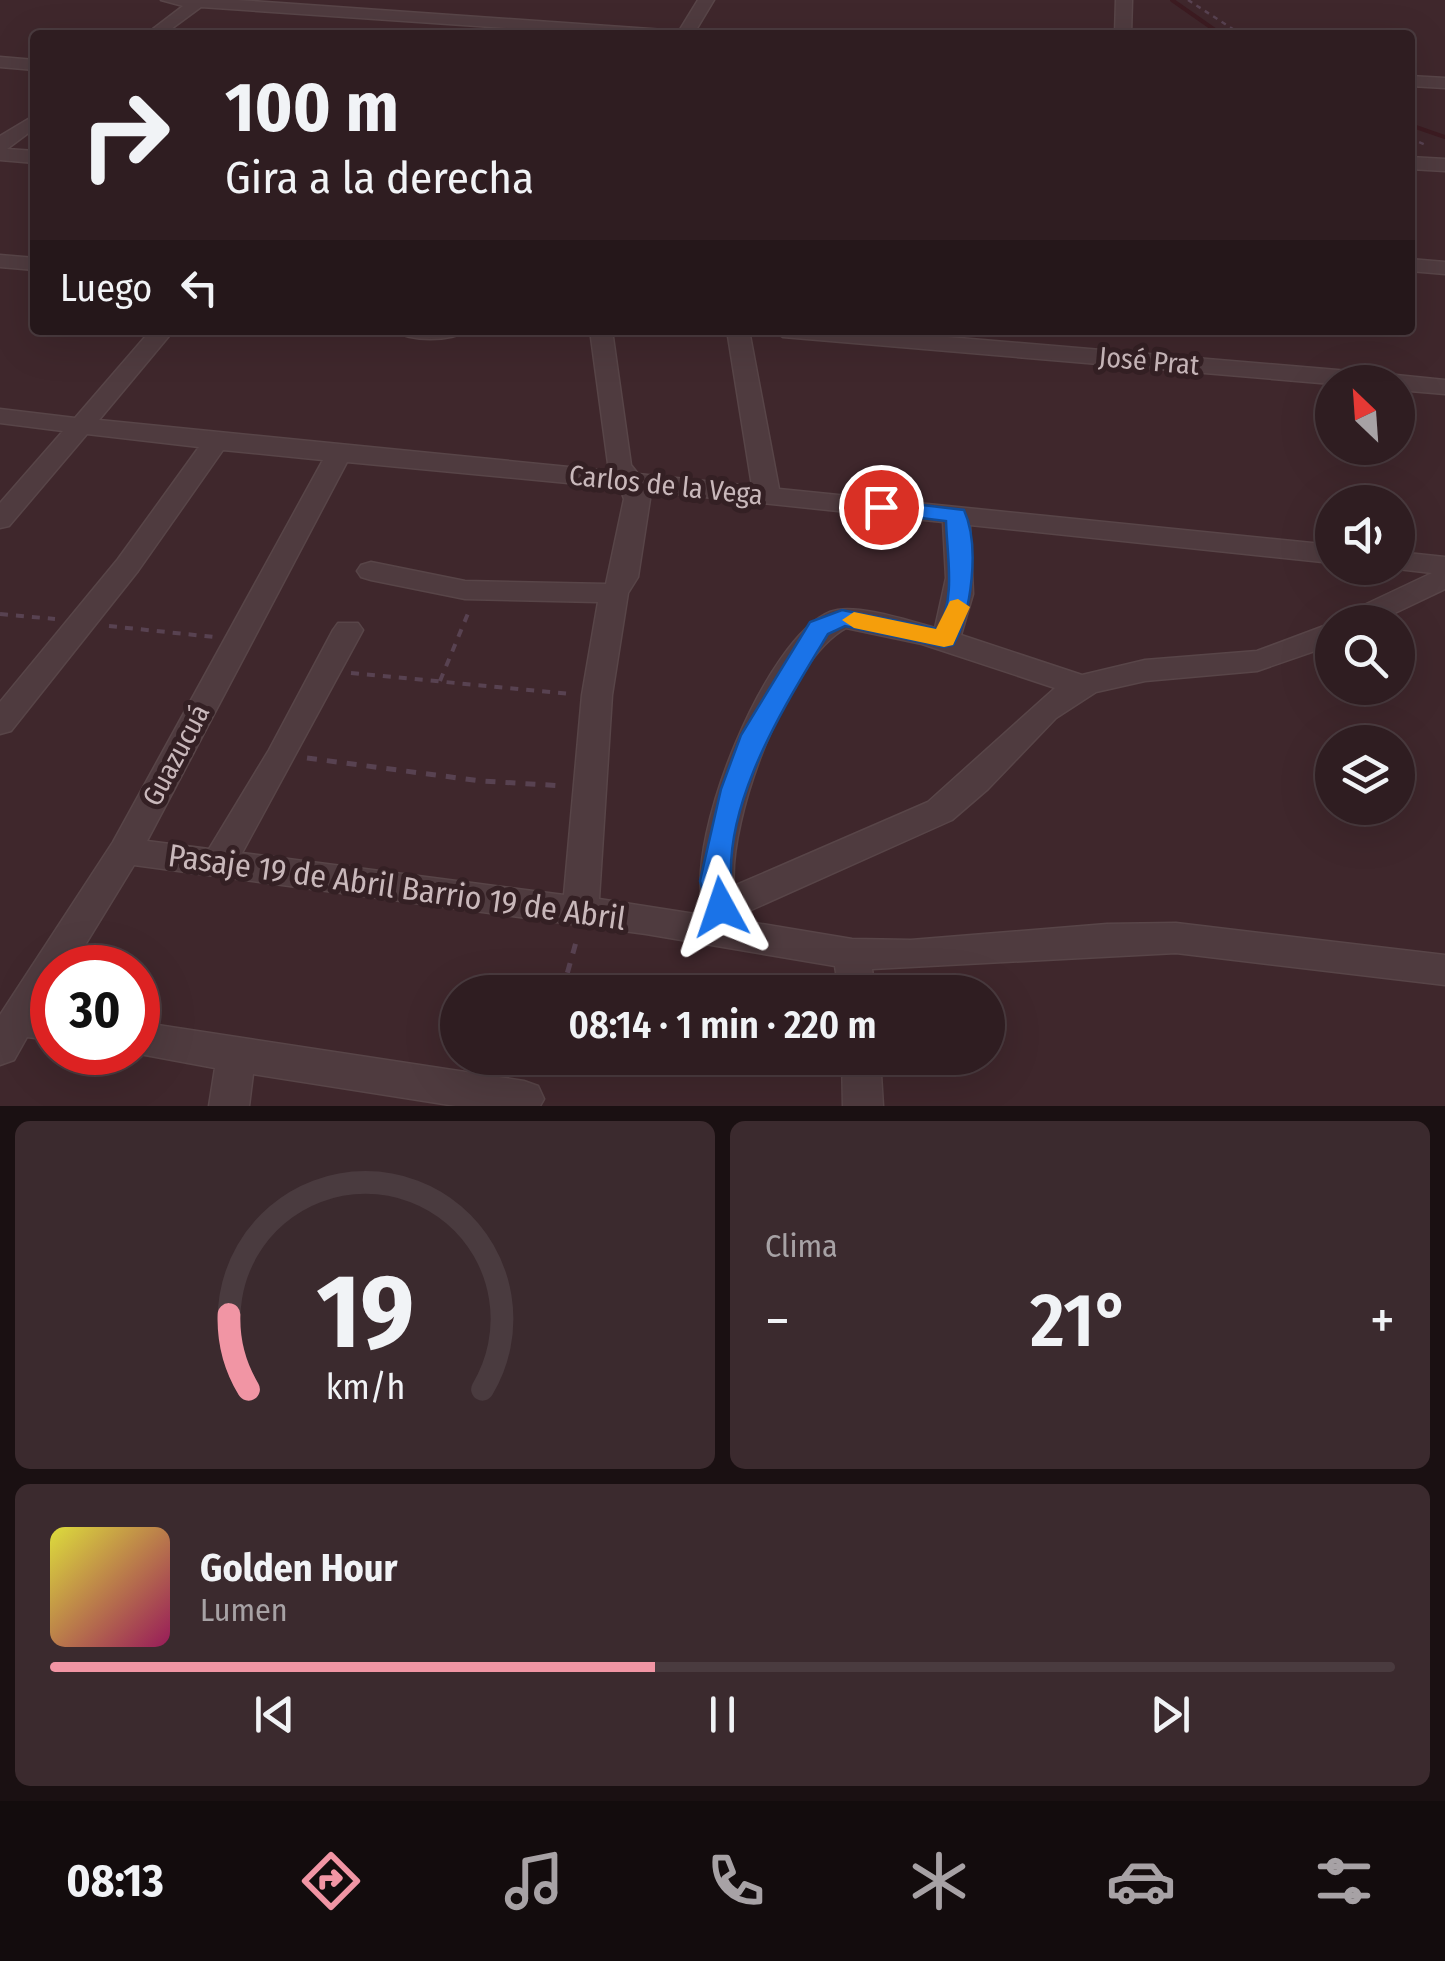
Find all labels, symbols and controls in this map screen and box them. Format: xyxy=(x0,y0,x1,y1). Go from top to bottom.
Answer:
text: 100 m xyxy=(225,66,399,150)
icon: right xyxy=(60,70,190,200)
text: Gira a la derecha xyxy=(225,151,534,205)
icon: left xyxy=(172,260,227,315)
text: Luego xyxy=(60,265,152,311)
street label: José Prat xyxy=(1097,340,1201,382)
north arrow xyxy=(1315,365,1415,465)
map controls xyxy=(1315,365,1415,825)
street label: Carlos de la Vega xyxy=(567,458,765,512)
pin xyxy=(839,465,924,550)
icon: arrive xyxy=(854,480,909,535)
button: sound xyxy=(1315,485,1415,585)
button: search xyxy=(1315,605,1415,705)
street label: Guazucuá xyxy=(136,699,216,811)
button: layers xyxy=(1315,725,1415,825)
street label: Pasaje 19 de Abril Barrio 19 de Abril xyxy=(166,836,628,938)
position arrow xyxy=(669,855,773,959)
speed limit sign: 30 xyxy=(30,945,160,1075)
text: 08:14 · 1 min · 220 m xyxy=(569,1002,877,1048)
text: Clima xyxy=(765,1227,838,1265)
text: 19 xyxy=(316,1250,414,1375)
text: 21° xyxy=(1030,1276,1130,1366)
text: − xyxy=(765,1288,790,1354)
text: + xyxy=(1370,1288,1395,1354)
text: km/h xyxy=(325,1366,405,1408)
text: Golden Hour xyxy=(200,1545,398,1591)
text: Lumen xyxy=(200,1591,288,1629)
icon: previous xyxy=(247,1687,302,1742)
icon: pause xyxy=(695,1687,750,1742)
icon: next xyxy=(1143,1687,1198,1742)
icon: directions xyxy=(296,1846,366,1916)
icon: music xyxy=(499,1846,569,1916)
icon: phone xyxy=(701,1846,771,1916)
icon: climate xyxy=(904,1846,974,1916)
icon: car xyxy=(1106,1846,1176,1916)
icon: filters xyxy=(1309,1846,1379,1916)
text: 08:13 xyxy=(66,1854,164,1908)

